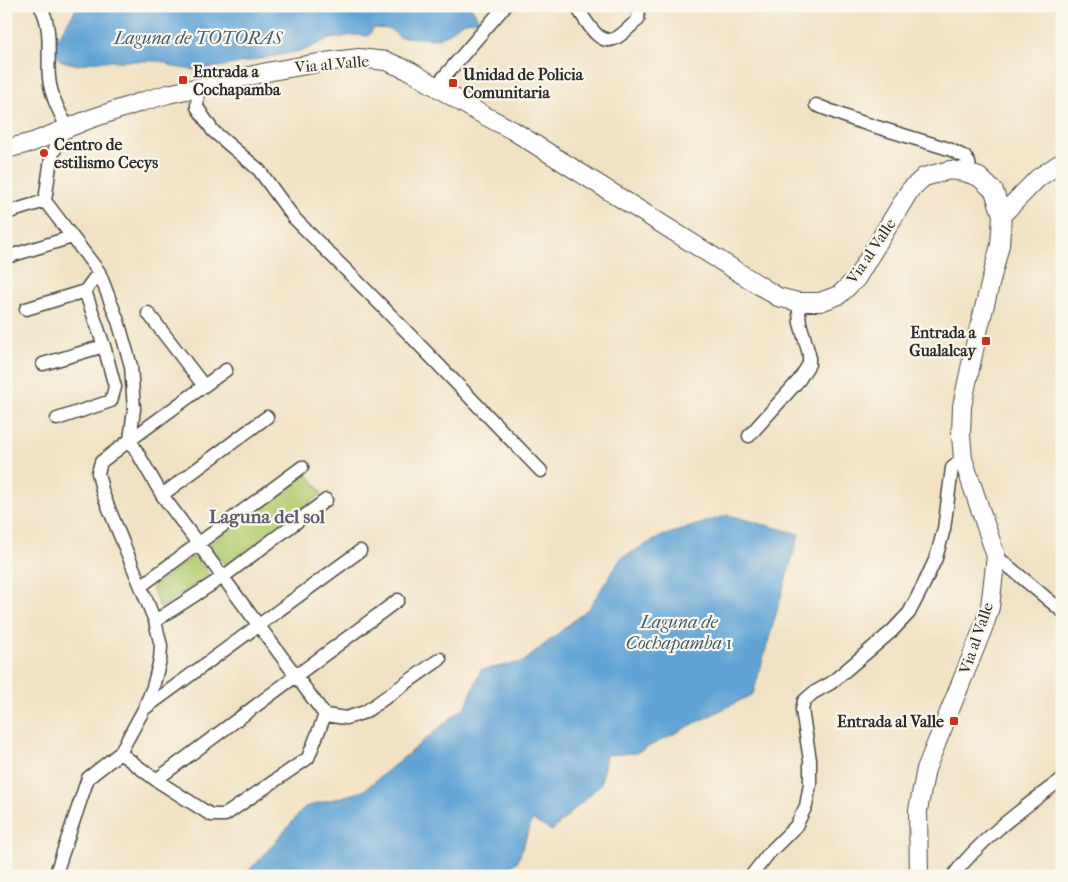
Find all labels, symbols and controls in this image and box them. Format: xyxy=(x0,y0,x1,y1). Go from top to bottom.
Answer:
water label: Laguna de TOTORAS xyxy=(112,28,284,49)
street label: Via al Valle xyxy=(293,51,370,77)
place label: Entrada a Cochapamba xyxy=(193,62,281,100)
place label: Unidad de Policia Comunitaria xyxy=(462,65,584,102)
marker: Entrada a Cochapamba xyxy=(177,74,189,86)
marker: Unidad de Policia Comunitaria xyxy=(447,77,459,89)
place label: Centro de estilismo Cecys xyxy=(54,135,158,173)
marker: Centro de estilismo Cecys xyxy=(38,147,50,159)
street label: Via al Valle xyxy=(842,215,900,288)
place label: Entrada a Gualalcay xyxy=(909,323,977,361)
marker: Entrada a Gualalcay xyxy=(980,335,992,347)
district label: Laguna del sol xyxy=(209,506,326,528)
street label: Via al Valle xyxy=(955,600,997,677)
water label: Laguna de Cochapamba 1 xyxy=(626,612,732,654)
place label: Entrada al Valle xyxy=(837,712,944,731)
marker: Entrada al Valle xyxy=(948,715,960,727)

